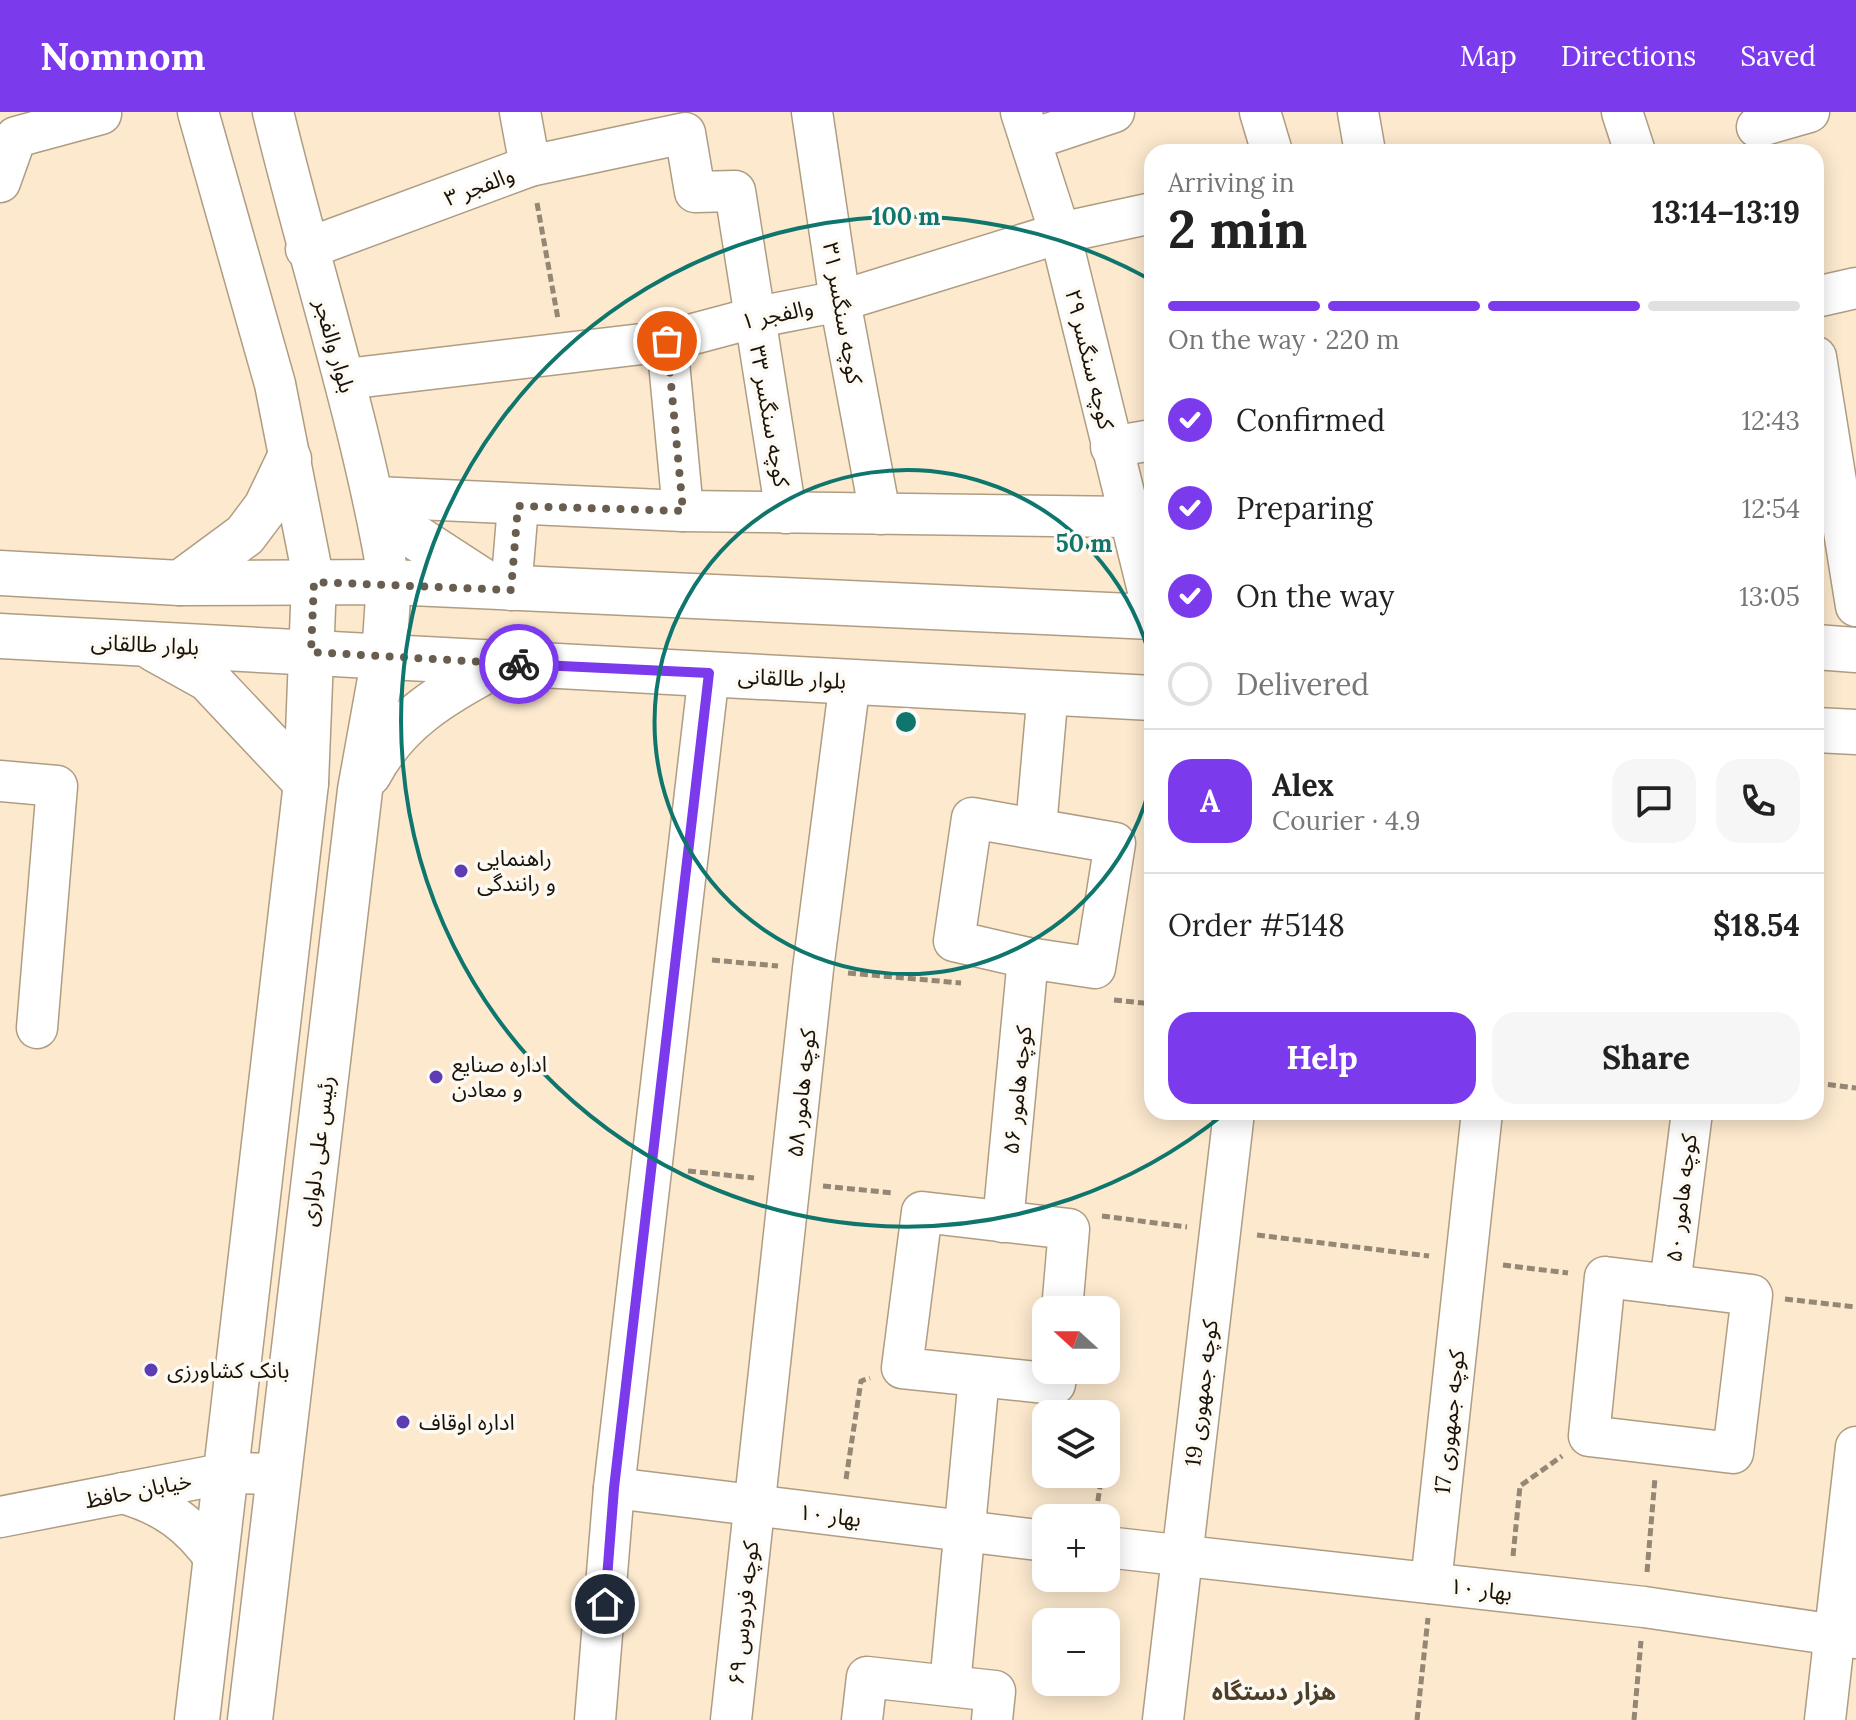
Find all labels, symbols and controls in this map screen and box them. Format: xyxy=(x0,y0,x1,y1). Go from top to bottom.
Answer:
text: Nomnom xyxy=(40,32,206,80)
text: Map xyxy=(1460,38,1517,74)
text: Directions xyxy=(1561,38,1696,74)
text: Saved xyxy=(1740,38,1816,74)
street label: والفجر ۳ xyxy=(440,160,518,212)
text: Arriving in xyxy=(1168,166,1295,199)
text: 13:14–13:19 xyxy=(1652,193,1800,231)
text: 2 min xyxy=(1168,196,1307,262)
text: 100 m xyxy=(872,201,940,232)
street label: کوچه سنگسر ۳۱ xyxy=(816,240,869,387)
street label: کوچه سنگسر ۲۹ xyxy=(1058,286,1121,433)
street label: والفجر ۱ xyxy=(738,293,816,335)
street label: بلوار والفجر xyxy=(308,295,362,396)
pin xyxy=(633,307,701,375)
icon: bag xyxy=(645,319,689,363)
text: On the way · 220 m xyxy=(1168,323,1400,356)
street label: کوچه سنگسر ۳۳ xyxy=(743,343,796,490)
icon: check xyxy=(1168,398,1212,442)
text: Confirmed xyxy=(1236,401,1385,439)
text: 12:43 xyxy=(1741,404,1800,437)
icon: check xyxy=(1168,486,1212,530)
text: Preparing xyxy=(1236,489,1373,527)
text: 12:54 xyxy=(1742,492,1800,525)
text: 50 m xyxy=(1056,528,1112,559)
icon: check xyxy=(1168,574,1212,618)
text: On the way xyxy=(1236,577,1394,615)
text: 13:05 xyxy=(1739,580,1800,613)
courier xyxy=(479,624,559,704)
street label: بلوار طالقانی xyxy=(90,627,200,661)
icon: bike xyxy=(497,642,541,686)
street label: بلوار طالقانی xyxy=(737,661,847,695)
text: Delivered xyxy=(1236,665,1369,703)
centre of rings xyxy=(892,708,920,736)
button: chat xyxy=(1612,759,1696,843)
button: phone xyxy=(1716,759,1800,843)
text: Alex xyxy=(1272,766,1334,804)
text: A xyxy=(1200,782,1220,820)
text: Courier · 4.9 xyxy=(1272,804,1421,837)
place label: راهنمایی و رانندگی xyxy=(477,844,556,897)
marker: راهنمایی و رانندگی xyxy=(452,862,470,880)
text: Order #5148 xyxy=(1168,906,1345,944)
text: $18.54 xyxy=(1713,906,1800,944)
button: Help xyxy=(1168,1012,1476,1104)
button: Share xyxy=(1492,1012,1800,1104)
street label: کوچه هامور ۵۶ xyxy=(996,1024,1039,1156)
street label: کوچه هامور ۵۸ xyxy=(780,1027,823,1159)
place label: اداره صنایع و معادن xyxy=(452,1050,547,1103)
marker: اداره صنایع و معادن xyxy=(427,1068,445,1086)
street label: رئیس علی دلواری xyxy=(294,1074,340,1228)
street label: کوچه هامور ۵۰ xyxy=(1659,1131,1704,1264)
north arrow xyxy=(1032,1296,1120,1384)
map controls xyxy=(1032,1296,1120,1696)
street label: کوچه جمهوری 19 xyxy=(1178,1317,1225,1468)
street label: کوچه جمهوری 17 xyxy=(1428,1348,1472,1496)
place label: بانک کشاورزی xyxy=(167,1356,289,1384)
marker: بانک کشاورزی xyxy=(142,1361,160,1379)
button: layers xyxy=(1032,1400,1120,1488)
place label: اداره اوقاف xyxy=(419,1408,515,1436)
marker: اداره اوقاف xyxy=(394,1413,412,1431)
street label: خیابان حافظ xyxy=(82,1466,194,1514)
street label: بهار ۱۰ xyxy=(797,1497,863,1533)
button: + xyxy=(1032,1504,1120,1592)
street label: کوچه فردوس ۶۹ xyxy=(722,1539,766,1687)
pin xyxy=(571,1570,639,1638)
street label: بهار ۱۰ xyxy=(1448,1571,1514,1607)
icon: home xyxy=(583,1582,627,1626)
button: − xyxy=(1032,1608,1120,1696)
district label: هزار دستگاه xyxy=(1212,1676,1336,1707)

